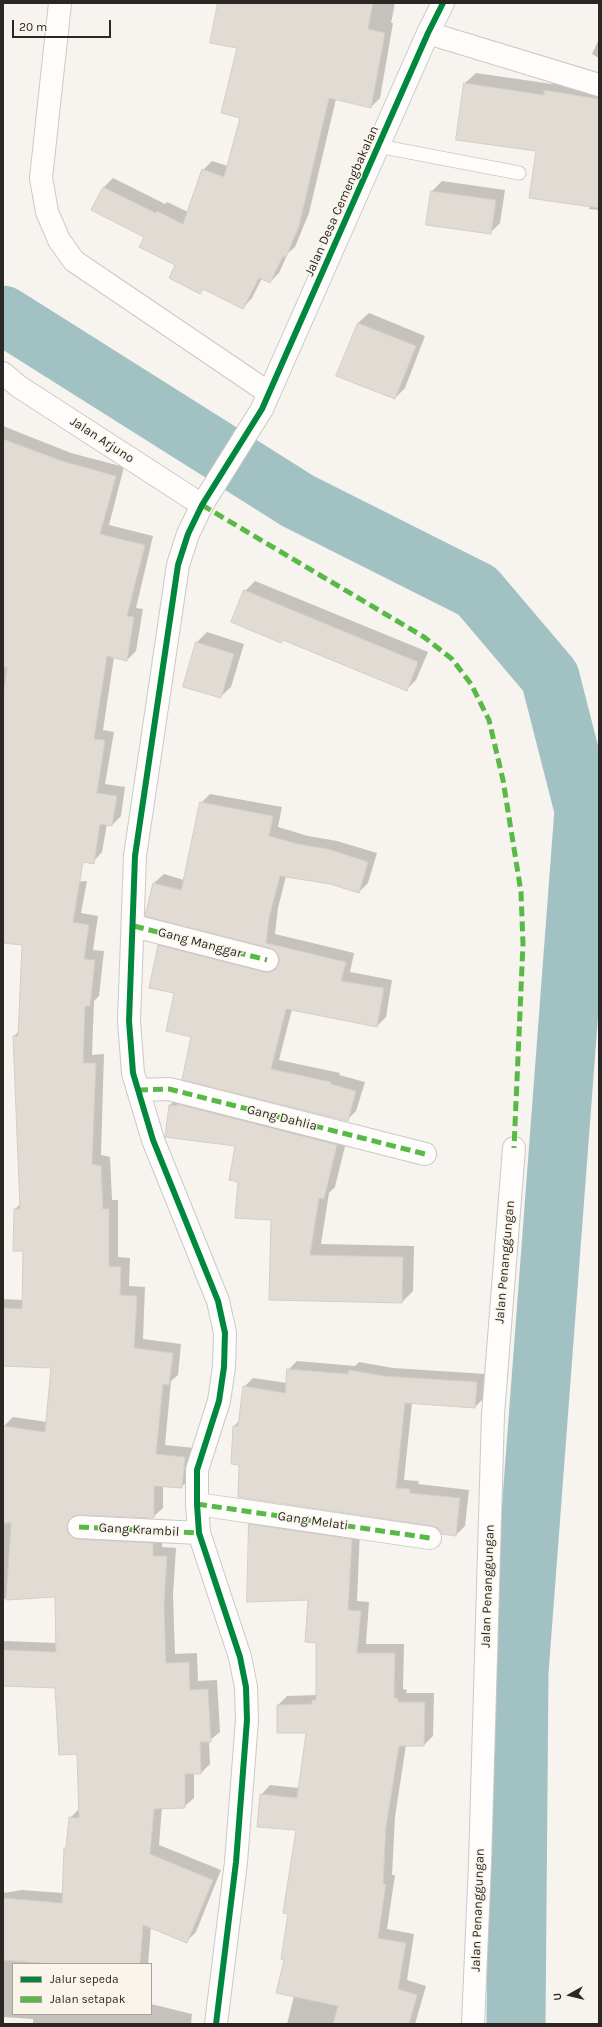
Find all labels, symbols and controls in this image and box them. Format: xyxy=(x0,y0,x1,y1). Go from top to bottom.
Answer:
scale bar xyxy=(14,12,113,38)
text: 20 m xyxy=(19,20,47,34)
street label: Jalan Desa Cemengbakalan xyxy=(302,123,382,279)
street label: Jalan Arjuno xyxy=(67,414,137,466)
street label: Gang Manggar xyxy=(156,924,244,962)
street label: Gang Dahlia xyxy=(245,1102,319,1134)
street label: Jalan Penanggungan xyxy=(492,1200,518,1324)
street label: Gang Melati xyxy=(277,1508,349,1534)
street label: Gang Krambil xyxy=(98,1520,180,1540)
street label: Jalan Penanggungan xyxy=(478,1524,498,1648)
street label: Jalan Penanggungan xyxy=(468,1848,488,1972)
legend xyxy=(12,1963,152,2015)
text: Jalur sepeda xyxy=(50,1972,119,1986)
north arrow xyxy=(550,1975,590,2015)
text: Jalan setapak xyxy=(50,1992,125,2006)
text: U xyxy=(551,1992,565,2001)

